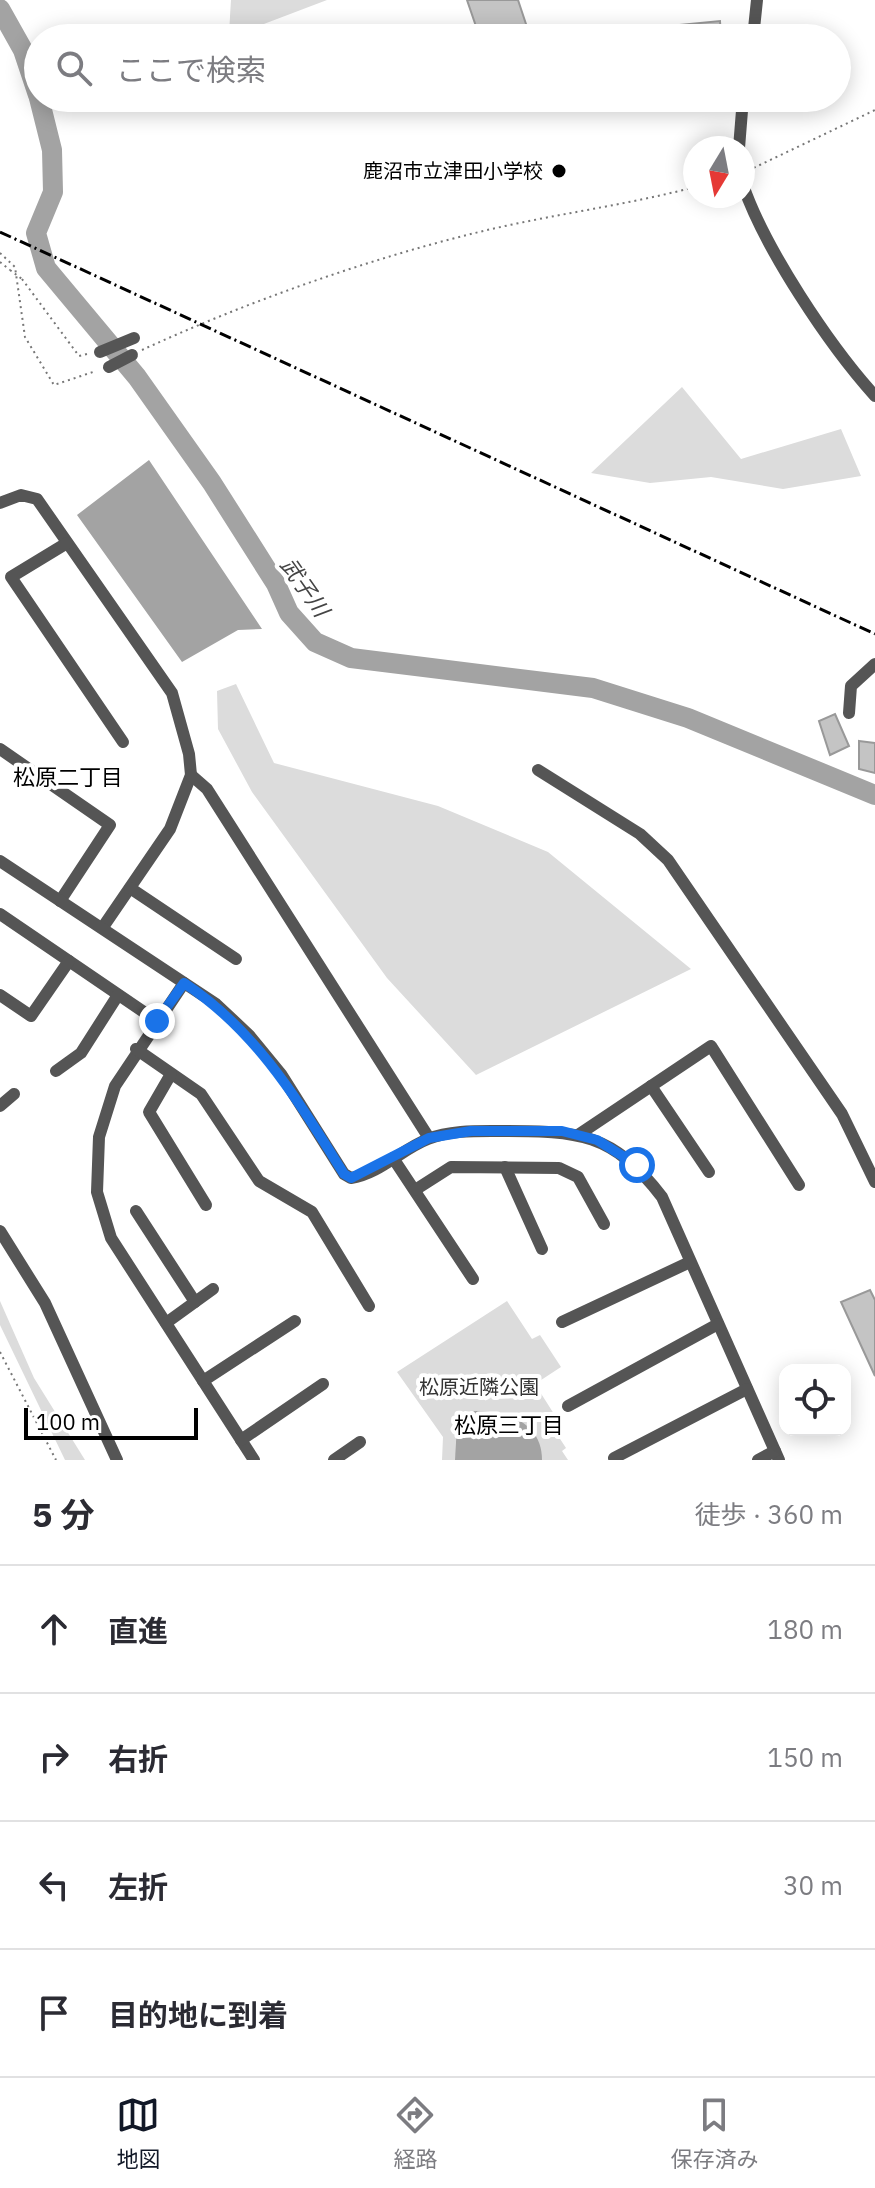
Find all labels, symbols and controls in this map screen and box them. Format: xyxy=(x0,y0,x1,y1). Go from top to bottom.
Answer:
search box xyxy=(24,24,851,112)
icon: search xyxy=(52,46,96,90)
text: ここで検索 xyxy=(116,50,266,89)
north arrow xyxy=(683,136,755,208)
place label: 鹿沼市立津田小学校 xyxy=(363,157,543,184)
marker: 鹿沼市立津田小学校 xyxy=(550,162,568,180)
water label: 武子川 xyxy=(275,551,337,624)
district label: 松原二丁目 xyxy=(13,762,123,791)
route end xyxy=(139,1003,175,1039)
route start xyxy=(619,1147,655,1183)
map controls xyxy=(779,1364,851,1436)
button: locate xyxy=(779,1364,851,1436)
park label: 松原近隣公園 xyxy=(419,1373,539,1400)
scale bar xyxy=(24,1404,198,1440)
text: 100 m xyxy=(36,1407,100,1436)
district label: 松原三丁目 xyxy=(454,1410,564,1439)
text: 5 分 xyxy=(32,1492,94,1536)
text: 徒歩 · 360 m xyxy=(695,1497,843,1531)
icon: ahead xyxy=(32,1607,76,1651)
text: 直進 xyxy=(108,1611,168,1650)
text: 180 m xyxy=(767,1612,843,1646)
icon: right xyxy=(32,1735,76,1779)
text: 右折 xyxy=(108,1739,168,1778)
text: 150 m xyxy=(767,1740,843,1774)
icon: left xyxy=(32,1863,76,1907)
text: 左折 xyxy=(108,1867,168,1906)
text: 30 m xyxy=(783,1868,843,1902)
icon: arrive xyxy=(32,1991,76,2035)
text: 目的地に到着 xyxy=(108,1995,288,2034)
tab: 地図 xyxy=(116,2093,161,2173)
tab: 経路 xyxy=(393,2093,438,2173)
tab: 保存済み xyxy=(670,2093,759,2173)

